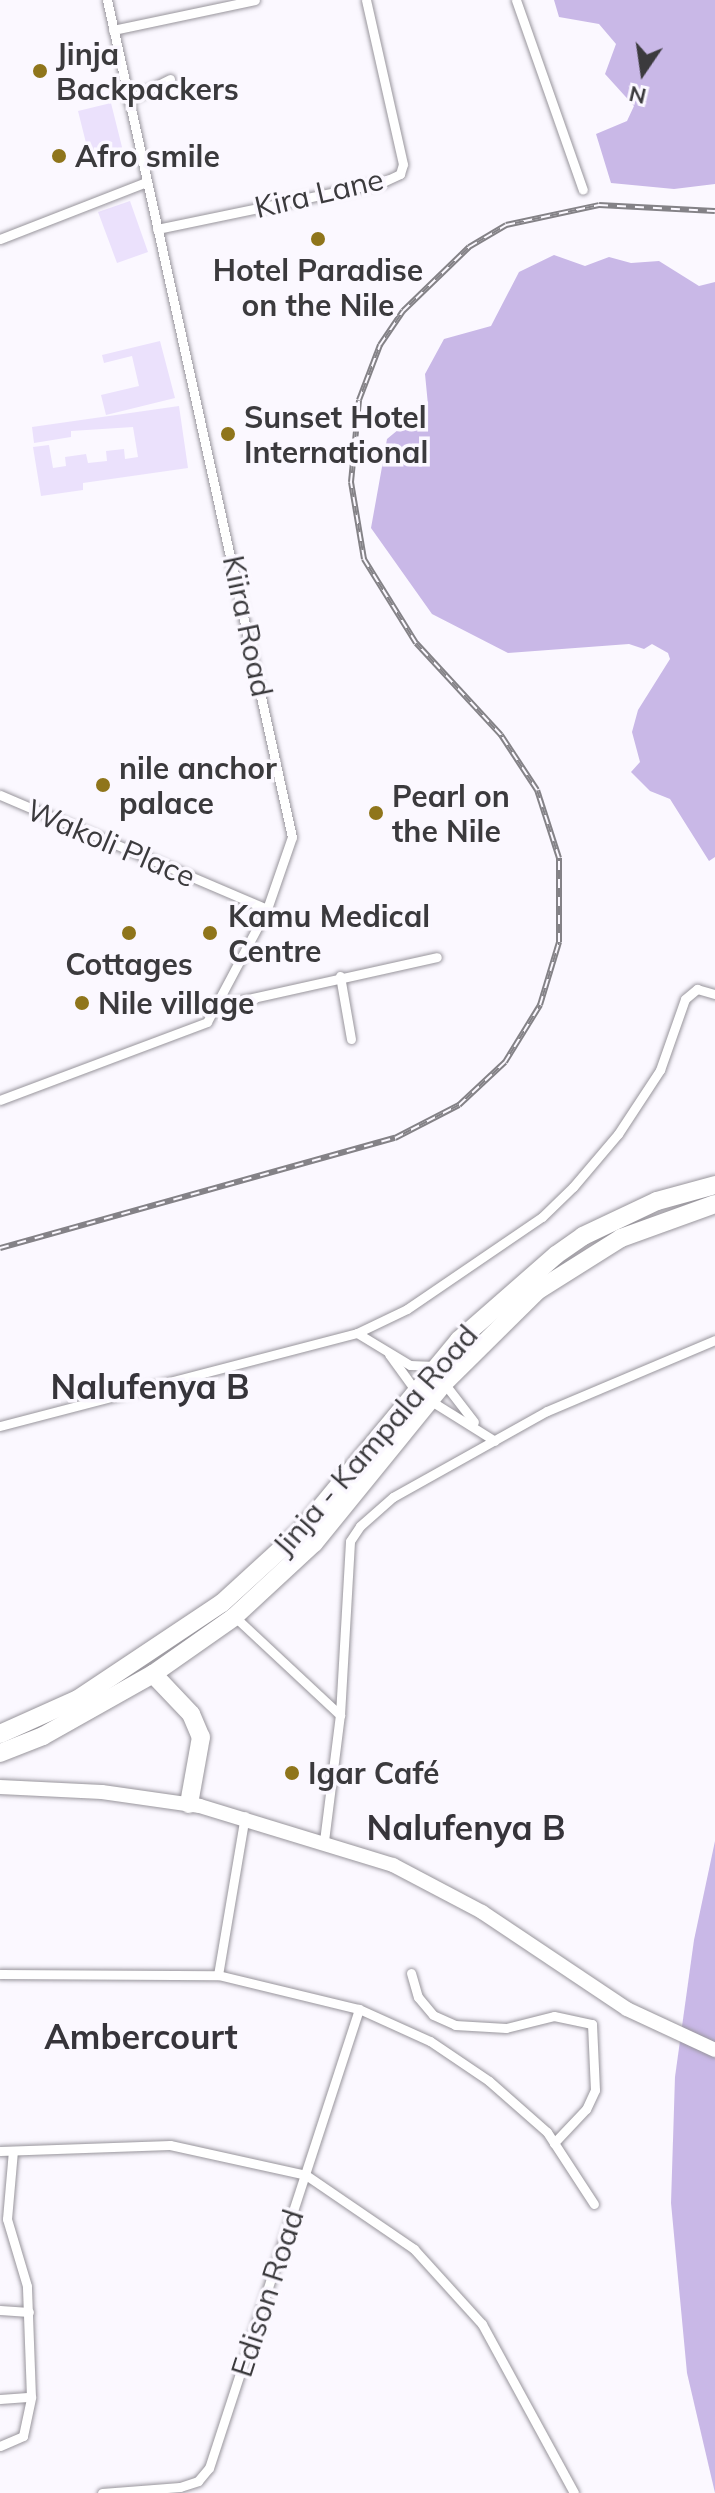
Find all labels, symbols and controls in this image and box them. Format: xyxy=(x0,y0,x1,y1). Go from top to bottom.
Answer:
north arrow xyxy=(603,32,683,112)
place label: Jinja Backpackers xyxy=(56,36,239,106)
marker: Jinja Backpackers xyxy=(31,62,49,80)
text: N xyxy=(626,80,649,111)
place label: Afro smile xyxy=(75,138,220,174)
marker: Afro smile xyxy=(50,147,68,165)
street label: Kira Lane xyxy=(251,161,387,225)
marker: Hotel Paradise on the Nile xyxy=(309,230,327,248)
place label: Hotel Paradise on the Nile xyxy=(213,252,423,322)
place label: Sunset Hotel International xyxy=(244,399,428,470)
marker: Sunset Hotel International xyxy=(219,425,237,443)
street label: Kiira Road xyxy=(215,552,281,700)
place label: nile anchor palace xyxy=(119,750,277,820)
marker: nile anchor palace xyxy=(94,776,112,794)
place label: Pearl on the Nile xyxy=(392,778,510,848)
street label: Wakoli Place xyxy=(21,791,201,895)
marker: Pearl on the Nile xyxy=(367,804,385,822)
place label: Kamu Medical Centre xyxy=(228,898,430,968)
marker: Kamu Medical Centre xyxy=(199,922,221,944)
marker: Cottages xyxy=(120,924,138,942)
place label: Cottages xyxy=(65,946,193,982)
place label: Nile village xyxy=(98,985,254,1021)
marker: Nile village xyxy=(73,994,91,1012)
street label: Jinja - Kampala Road xyxy=(265,1317,485,1563)
district label: Nalufenya B xyxy=(51,1367,249,1407)
place label: Igar Café xyxy=(308,1755,439,1791)
marker: Igar Café xyxy=(283,1764,301,1782)
district label: Nalufenya B xyxy=(367,1808,565,1848)
district label: Ambercourt xyxy=(44,2017,238,2057)
street label: Edison Road xyxy=(223,2205,311,2381)

